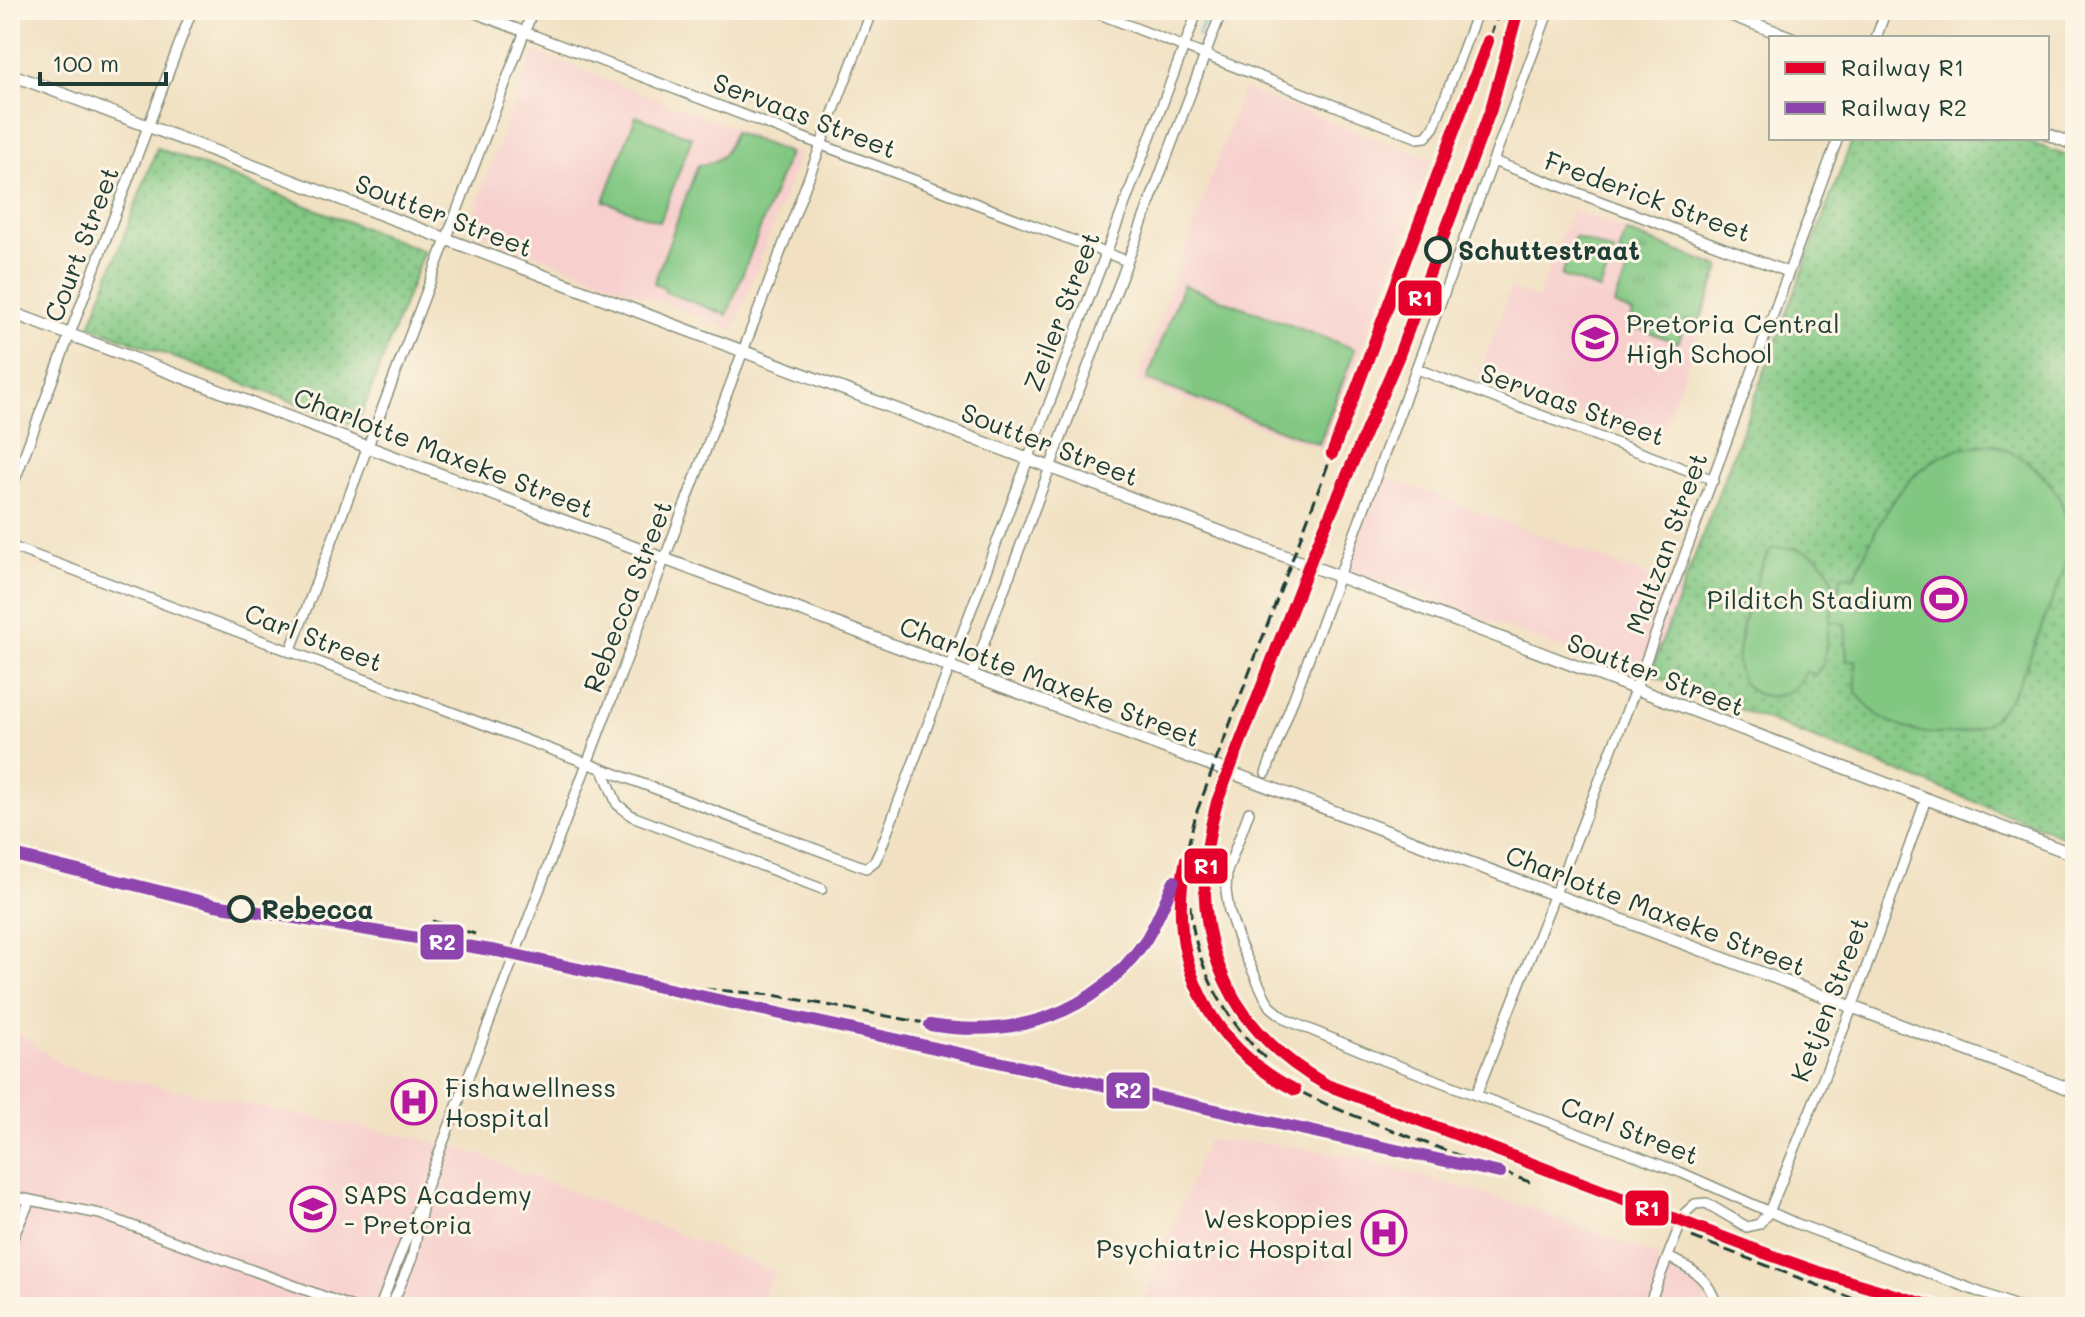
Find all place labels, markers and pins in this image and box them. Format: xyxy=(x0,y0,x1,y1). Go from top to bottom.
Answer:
place label: Schuttestraat xyxy=(1458,233,1640,267)
marker: Schuttestraat xyxy=(1425,237,1451,263)
place label: Pretoria Central High School xyxy=(1626,306,1840,370)
school or university icon: Pretoria Central High School xyxy=(1571,314,1619,362)
sports icon: Pilditch Stadium xyxy=(1920,575,1968,623)
place label: Pilditch Stadium xyxy=(1707,582,1913,616)
place label: Rebecca xyxy=(261,892,374,926)
marker: Rebecca xyxy=(228,896,254,922)
place label: Fishawellness Hospital xyxy=(445,1070,616,1134)
hospital icon: Fishawellness Hospital xyxy=(390,1078,438,1126)
place label: SAPS Academy - Pretoria xyxy=(344,1177,532,1241)
school or university icon: SAPS Academy - Pretoria xyxy=(289,1185,337,1233)
place label: Weskoppies Psychiatric Hospital xyxy=(1096,1201,1353,1265)
hospital icon: Weskoppies Psychiatric Hospital xyxy=(1360,1209,1408,1257)

